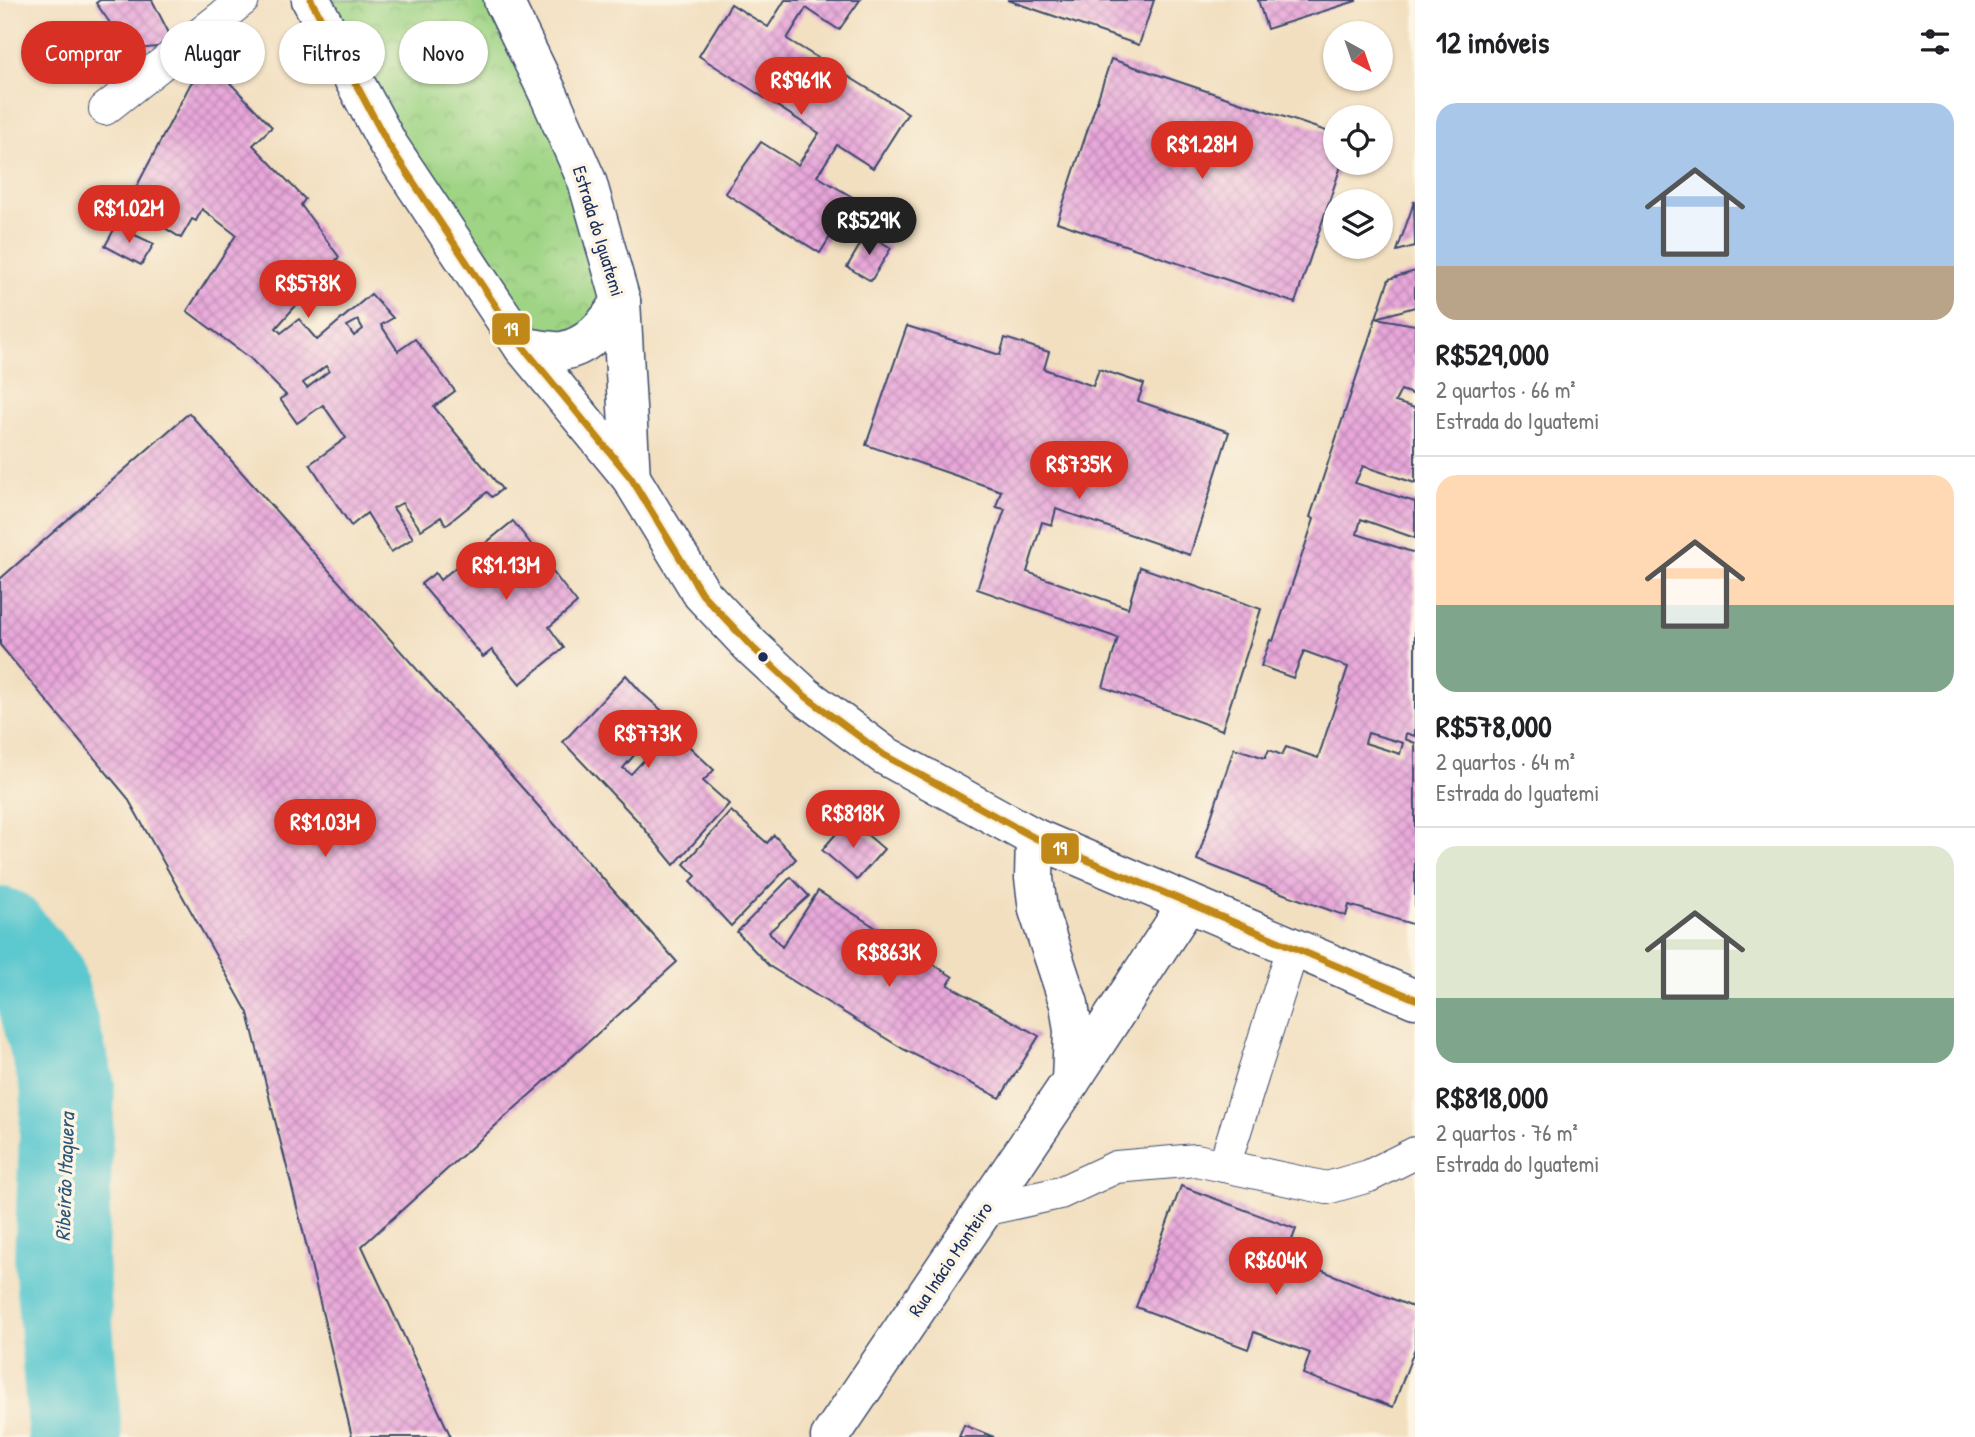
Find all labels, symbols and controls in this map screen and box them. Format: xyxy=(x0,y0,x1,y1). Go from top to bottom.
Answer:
chip: Comprar xyxy=(21,21,146,84)
chip: Alugar xyxy=(160,21,265,84)
chip: Filtros xyxy=(279,21,385,84)
chip: Novo xyxy=(399,21,488,84)
north arrow xyxy=(1323,21,1393,91)
map controls xyxy=(1323,21,1393,259)
text: 12 imóveis xyxy=(1436,22,1549,62)
icon: filters xyxy=(1916,23,1954,61)
pin: R$961K xyxy=(744,58,858,117)
text: R$961K xyxy=(771,64,831,95)
button: locate xyxy=(1323,105,1393,175)
pin: R$1.28M xyxy=(1137,122,1267,181)
text: R$1.28M xyxy=(1167,128,1237,159)
icon: home xyxy=(1632,149,1758,275)
street label: Estrada do Iguatemi xyxy=(567,163,631,299)
pin: R$1.02M xyxy=(64,186,194,245)
button: layers xyxy=(1323,189,1393,259)
text: R$1.02M xyxy=(94,192,164,223)
pin: R$529K xyxy=(812,198,926,257)
text: R$529K xyxy=(837,204,901,235)
pin: R$578K xyxy=(251,260,365,320)
text: R$578K xyxy=(275,267,341,298)
line badge: 19 xyxy=(491,312,531,346)
text: 19 xyxy=(504,316,518,342)
text: R$529,000 xyxy=(1436,334,1549,374)
text: 2 quartos · 66 m² xyxy=(1436,374,1576,405)
text: Estrada do Iguatemi xyxy=(1436,405,1599,436)
pin: R$735K xyxy=(1022,442,1136,501)
text: R$735K xyxy=(1046,448,1112,479)
icon: home xyxy=(1632,521,1758,647)
pin: R$1.13M xyxy=(441,542,571,602)
text: R$1.13M xyxy=(472,549,540,580)
unlabelled marker xyxy=(756,650,770,664)
text: R$578,000 xyxy=(1436,706,1552,746)
pin: R$773K xyxy=(591,710,705,770)
text: R$773K xyxy=(614,717,682,748)
text: 2 quartos · 64 m² xyxy=(1436,746,1575,777)
text: Estrada do Iguatemi xyxy=(1436,777,1599,808)
pin: R$818K xyxy=(796,790,910,850)
text: R$818K xyxy=(822,797,884,828)
pin: R$1.03M xyxy=(260,800,390,859)
text: R$1.03M xyxy=(290,806,360,837)
line badge: 19 xyxy=(1040,832,1080,865)
text: 19 xyxy=(1053,835,1067,861)
icon: home xyxy=(1632,892,1758,1018)
pin: R$863K xyxy=(832,930,946,989)
text: R$863K xyxy=(857,936,921,967)
text: R$818,000 xyxy=(1436,1077,1548,1117)
water label: Ribeirão Itaquera xyxy=(48,1109,81,1242)
text: 2 quartos · 76 m² xyxy=(1436,1117,1578,1148)
text: Estrada do Iguatemi xyxy=(1436,1148,1599,1179)
street label: Rua Inácio Monteiro xyxy=(902,1196,998,1321)
pin: R$604K xyxy=(1219,1238,1333,1297)
text: R$604K xyxy=(1245,1244,1307,1275)

